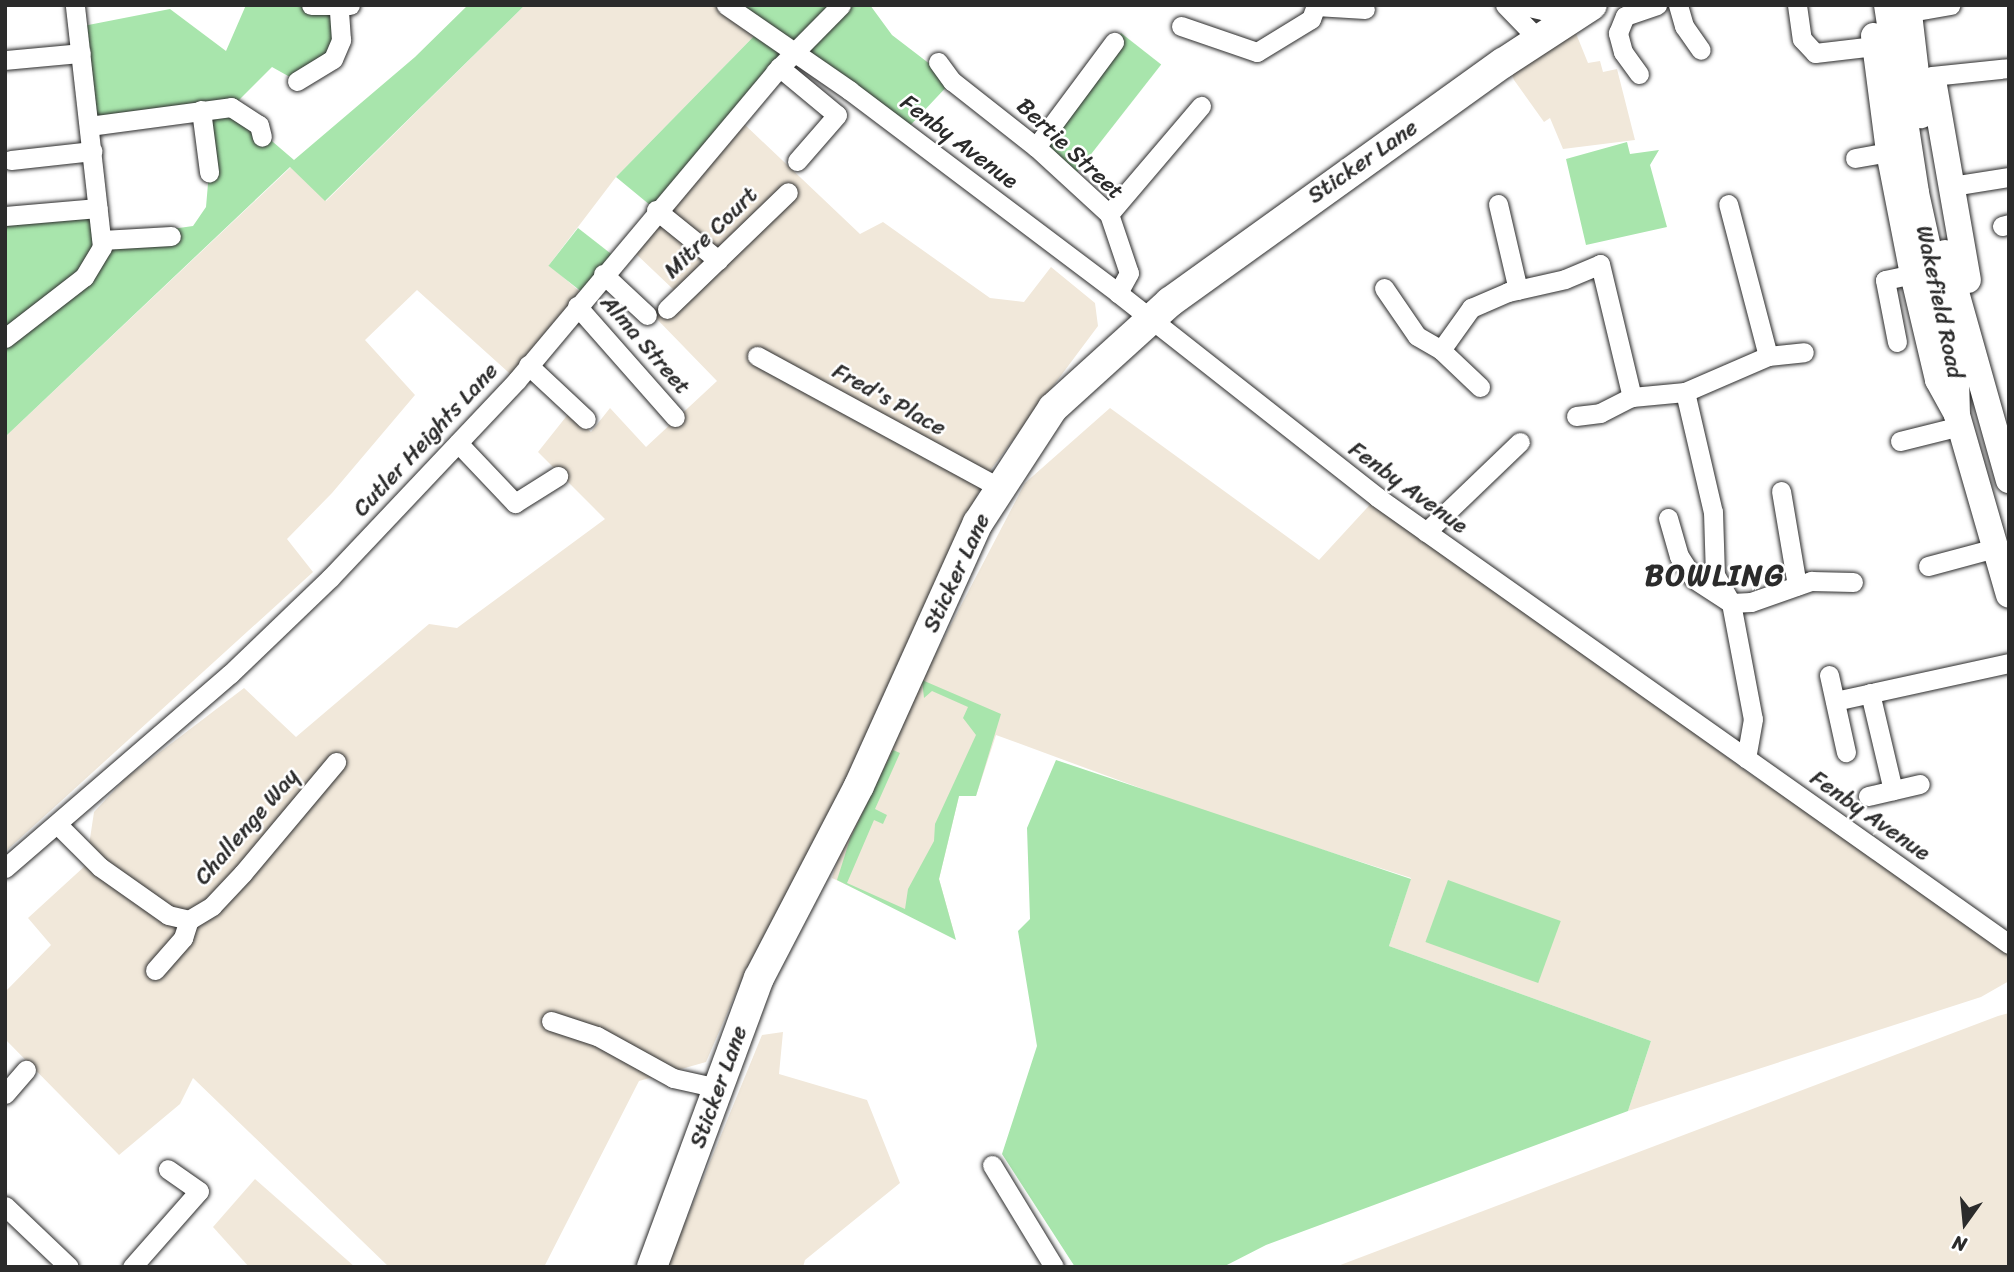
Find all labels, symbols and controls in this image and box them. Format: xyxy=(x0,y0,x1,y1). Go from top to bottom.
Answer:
street label: Fenby Avenue xyxy=(895,89,1023,195)
street label: Bertie Street xyxy=(1011,93,1129,205)
street label: Sticker Lane xyxy=(1303,114,1423,210)
street label: Mitre Court xyxy=(658,181,764,285)
street label: Wakefield Road xyxy=(1909,223,1969,381)
street label: Alma Street xyxy=(594,289,696,401)
street label: Cutler Heights Lane xyxy=(347,357,505,523)
street label: Fred's Place xyxy=(828,358,950,442)
street label: Fenby Avenue xyxy=(1343,436,1473,540)
street label: Sticker Lane xyxy=(917,509,997,637)
district label: BOWLING xyxy=(1647,557,1783,593)
street label: Challenge Way xyxy=(189,763,305,891)
street label: Fenby Avenue xyxy=(1805,764,1935,868)
street label: Sticker Lane xyxy=(684,1022,754,1152)
north arrow xyxy=(1930,1188,2000,1258)
text: N xyxy=(1949,1226,1970,1261)

